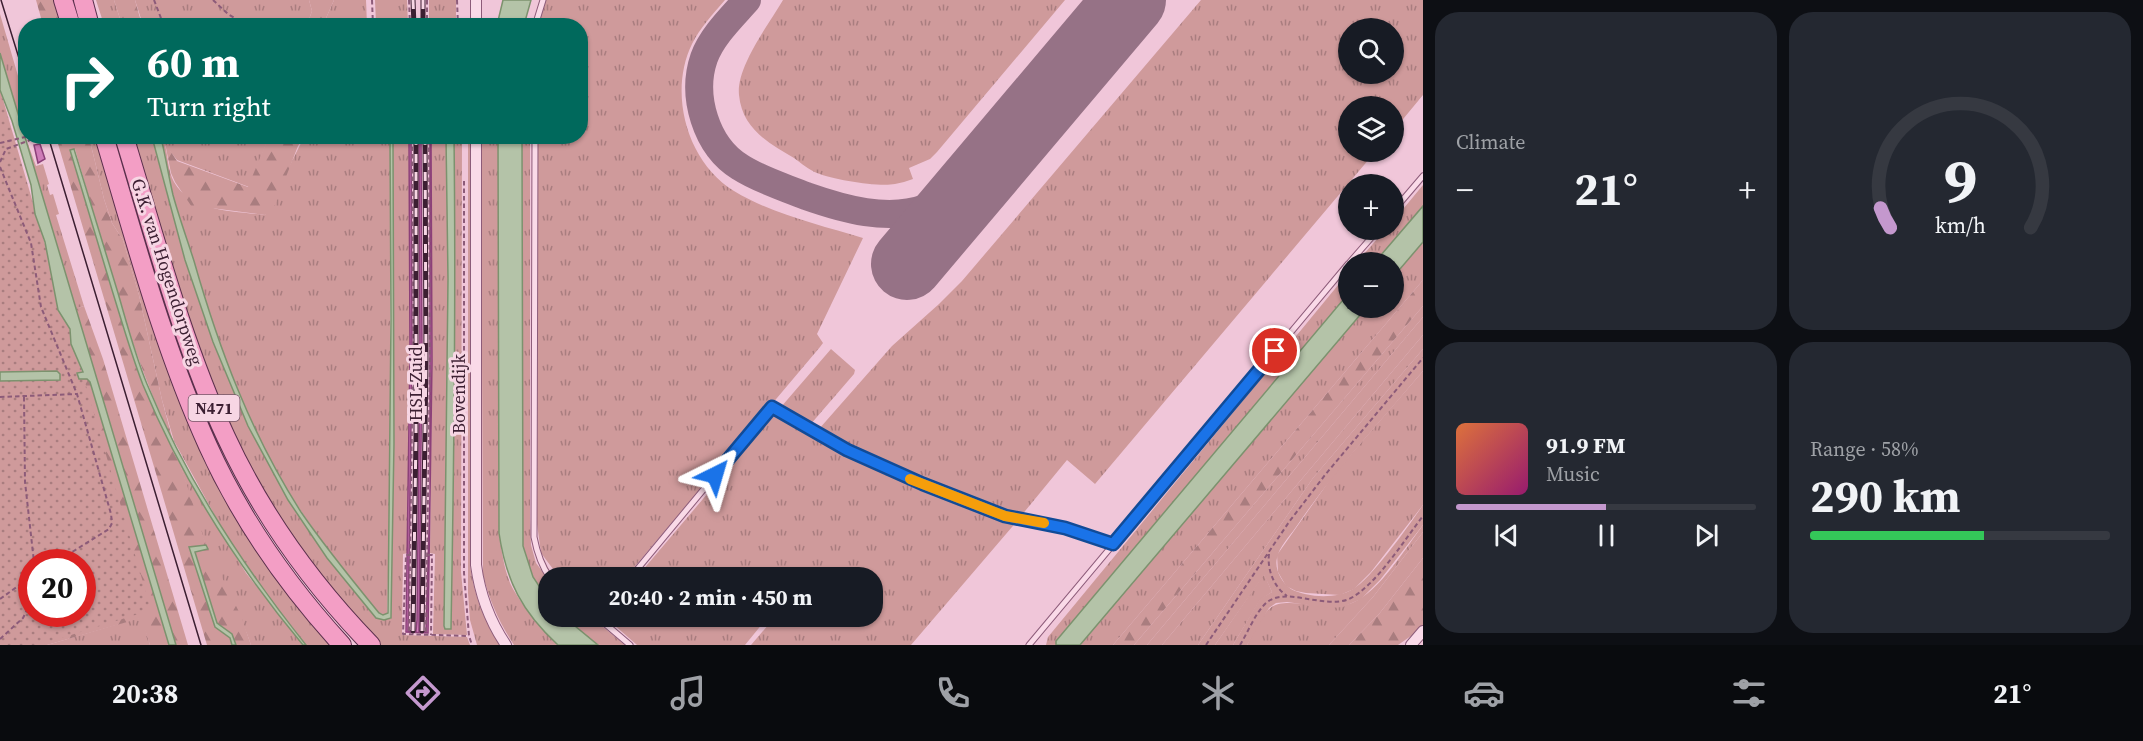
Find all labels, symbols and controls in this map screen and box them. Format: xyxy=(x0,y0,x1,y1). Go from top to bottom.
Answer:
map controls xyxy=(1338,18,1404,318)
button: search xyxy=(1338,18,1404,84)
text: 60 m xyxy=(147,33,240,91)
icon: right xyxy=(48,42,126,120)
text: Turn right xyxy=(147,88,271,125)
button: layers xyxy=(1338,96,1404,162)
text: Climate xyxy=(1456,128,1525,156)
text: 9 xyxy=(1943,137,1977,223)
text: 21° xyxy=(1574,158,1638,220)
text: − xyxy=(1456,167,1474,212)
text: + xyxy=(1738,167,1756,212)
button: + xyxy=(1338,174,1404,240)
street label: G.K. van Hogendorpweg xyxy=(125,175,210,368)
text: km/h xyxy=(1934,211,1986,240)
button: − xyxy=(1338,252,1404,318)
pin xyxy=(1249,325,1300,376)
icon: arrive xyxy=(1258,334,1291,367)
street label: HSL-Zuid xyxy=(403,346,428,422)
street label: Bovendijk xyxy=(446,354,471,434)
road number: N471 xyxy=(188,395,240,421)
text: 91.9 FM xyxy=(1546,430,1625,460)
text: Range · 58% xyxy=(1810,435,1919,463)
position arrow xyxy=(683,443,747,507)
text: Music xyxy=(1546,460,1600,488)
text: 290 km xyxy=(1810,465,1961,527)
icon: previous xyxy=(1490,519,1523,552)
icon: pause xyxy=(1590,519,1623,552)
icon: next xyxy=(1690,519,1723,552)
speed limit sign: 20 xyxy=(18,549,96,627)
text: 20:40 · 2 min · 450 m xyxy=(609,582,812,612)
icon: directions xyxy=(402,672,444,714)
icon: music xyxy=(667,672,709,714)
icon: phone xyxy=(932,672,974,714)
icon: climate xyxy=(1197,672,1239,714)
icon: car xyxy=(1463,672,1505,714)
icon: filters xyxy=(1728,672,1770,714)
text: 20:38 xyxy=(112,675,178,712)
text: 21° xyxy=(1993,675,2031,712)

